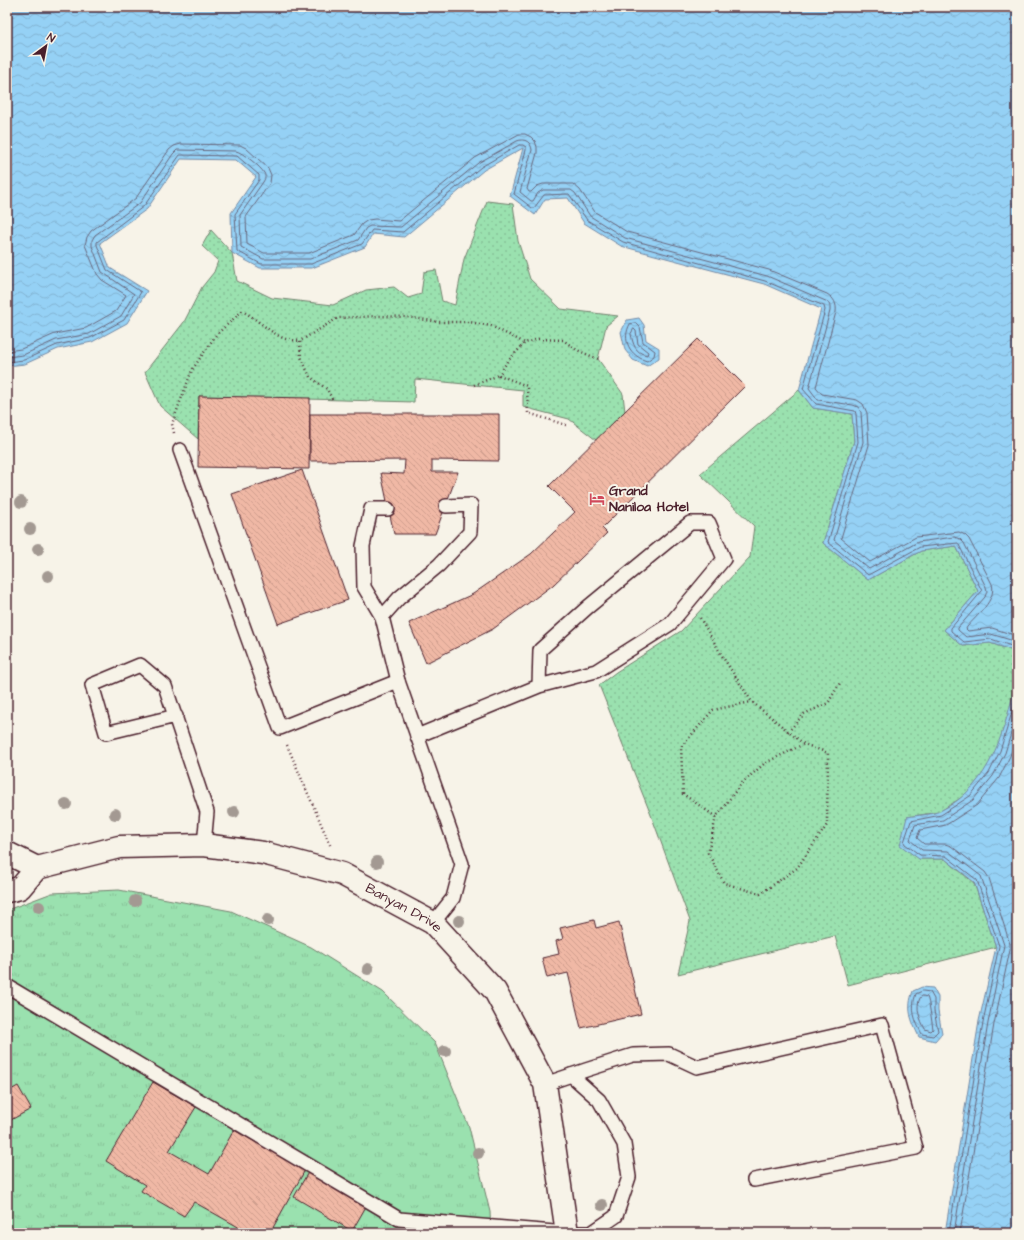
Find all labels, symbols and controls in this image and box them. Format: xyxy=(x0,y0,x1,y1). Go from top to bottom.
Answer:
north arrow xyxy=(26,26,66,66)
text: N xyxy=(44,30,58,46)
place label: Grand Naniloa Hotel xyxy=(609,481,689,517)
hotel icon: Grand Naniloa Hotel xyxy=(588,490,606,508)
street label: Banyan Drive xyxy=(362,878,447,937)

